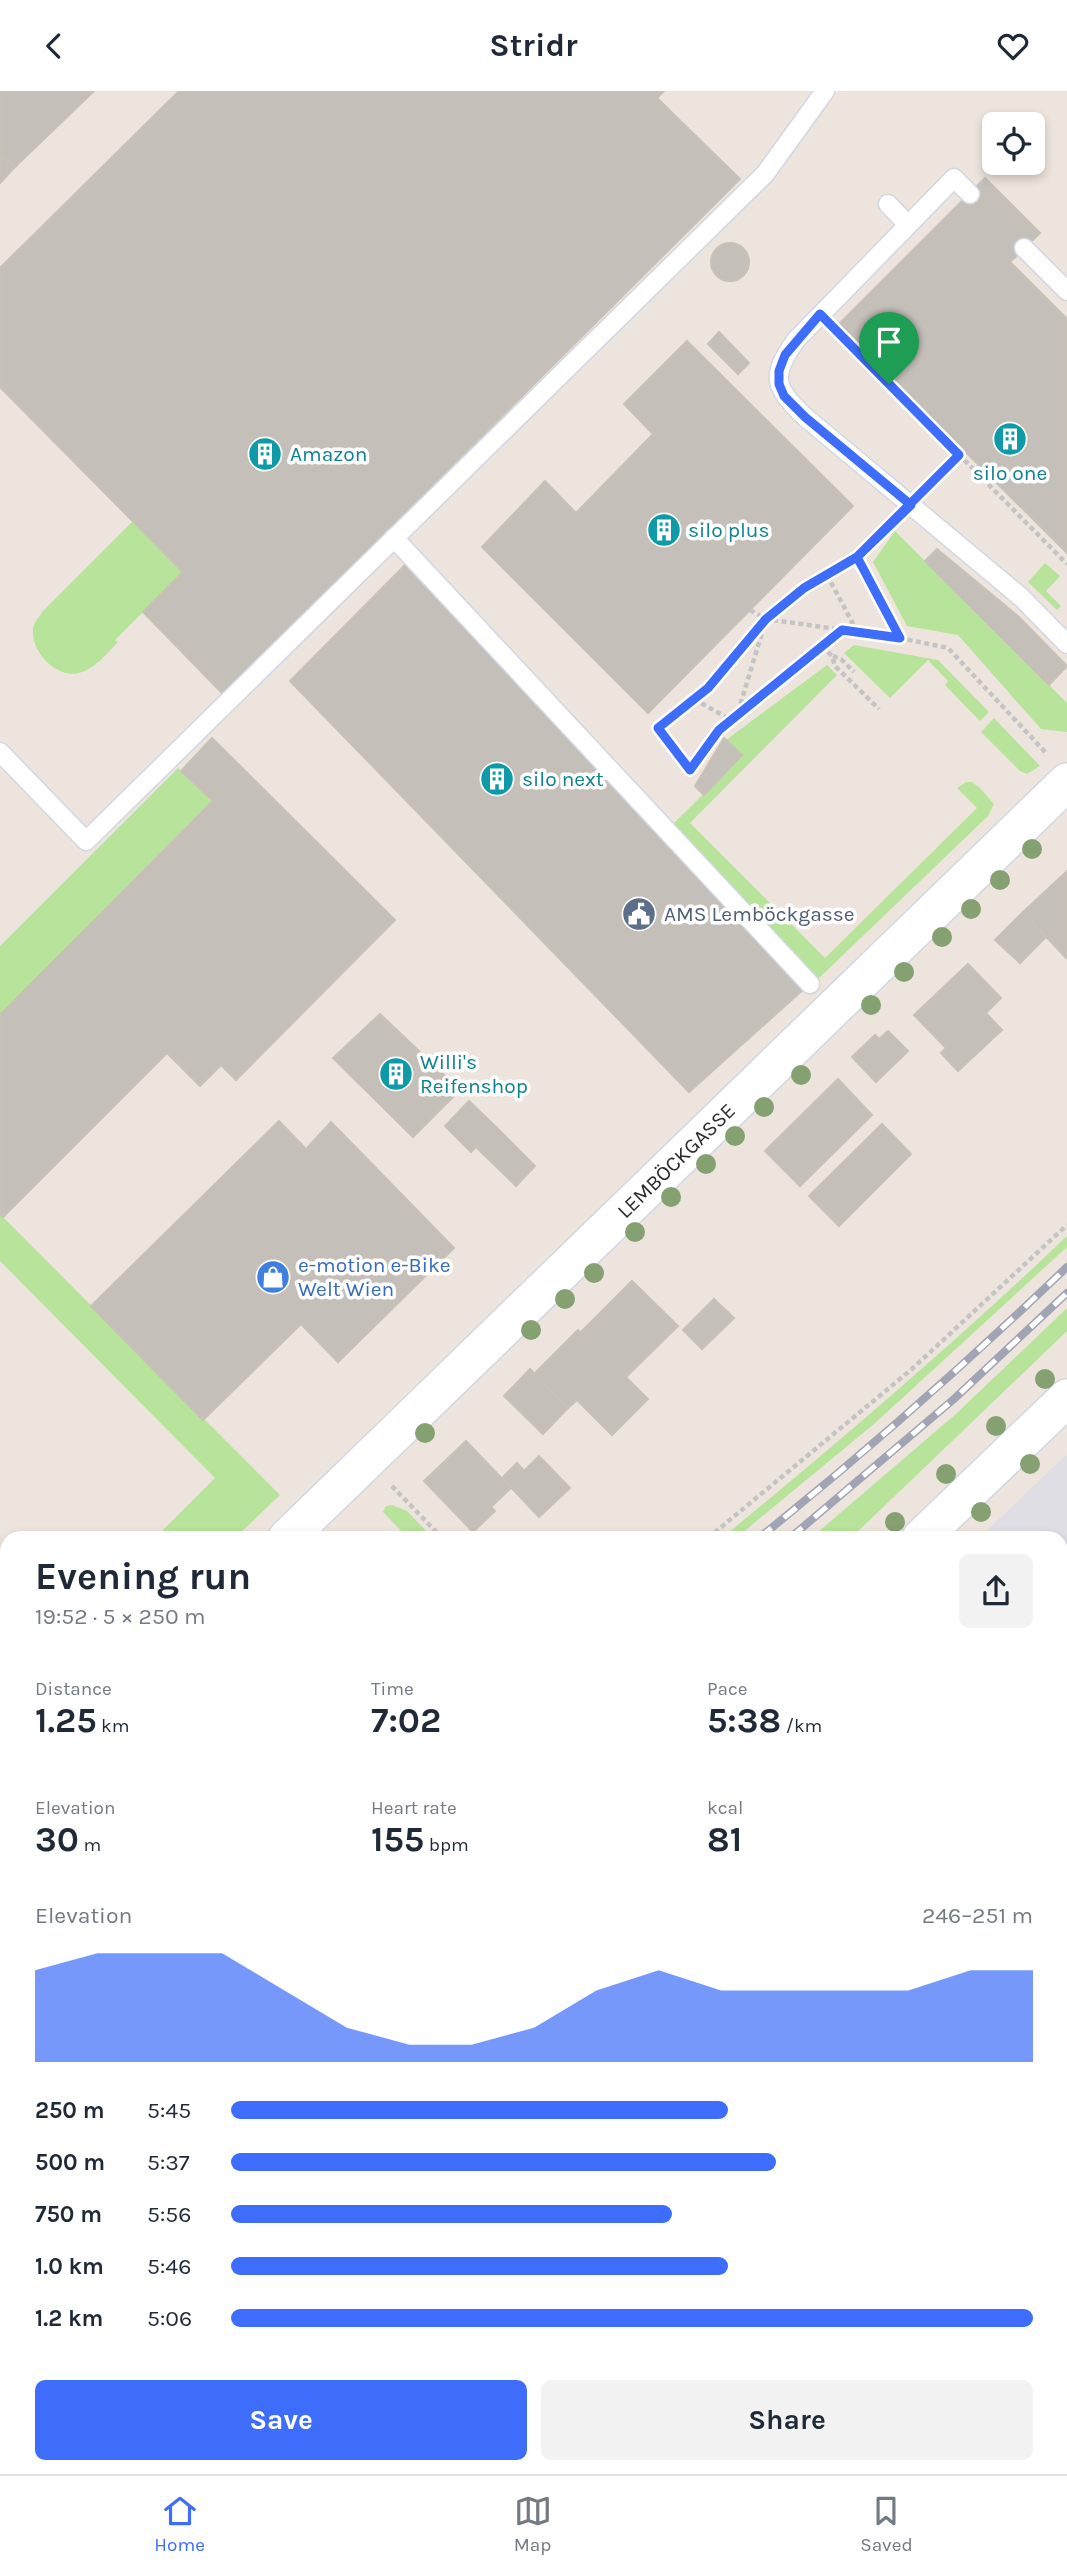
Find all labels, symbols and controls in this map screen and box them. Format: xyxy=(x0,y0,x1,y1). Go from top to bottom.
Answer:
icon: back xyxy=(35,27,73,65)
text: Stridr xyxy=(489,27,578,64)
icon: heart xyxy=(994,27,1032,65)
map controls xyxy=(982,112,1045,175)
button: locate xyxy=(982,112,1045,175)
pin xyxy=(859,312,919,384)
icon: arrive xyxy=(870,323,908,361)
building icon: silo one xyxy=(991,420,1029,458)
building icon: Amazon xyxy=(246,435,284,473)
place label: Amazon xyxy=(290,442,367,466)
place label: silo one xyxy=(973,461,1047,485)
building icon: silo plus xyxy=(645,511,683,549)
place label: silo plus xyxy=(688,518,770,542)
building icon: silo next xyxy=(478,760,516,798)
place label: silo next xyxy=(522,767,604,791)
public building icon: AMS Lemböckgasse xyxy=(620,895,658,933)
place label: AMS Lemböckgasse xyxy=(664,902,855,926)
place label: Willi's Reifenshop xyxy=(420,1050,528,1098)
building icon: Willi's Reifenshop xyxy=(377,1055,415,1093)
street label: LEMBÖCKGASSE xyxy=(612,1098,740,1223)
place label: e-motion e-Bike Welt Wien xyxy=(298,1253,451,1301)
shop icon: e-motion e-Bike Welt Wien xyxy=(254,1258,292,1296)
text: Evening run xyxy=(35,1554,251,1599)
button: share xyxy=(959,1554,1033,1628)
text: 19:52 · 5 × 250 m xyxy=(35,1603,206,1630)
text: Distance xyxy=(35,1678,112,1700)
text: Time xyxy=(371,1678,414,1700)
text: Pace xyxy=(707,1678,748,1700)
text: 1.25 xyxy=(35,1700,97,1741)
text: 7:02 xyxy=(371,1700,441,1741)
text: 5:38 xyxy=(707,1700,781,1741)
text: km xyxy=(97,1715,130,1737)
text: /km xyxy=(781,1715,822,1737)
text: Elevation xyxy=(35,1797,115,1819)
text: Heart rate xyxy=(371,1797,457,1819)
text: kcal xyxy=(707,1797,743,1819)
text: 30 xyxy=(35,1819,79,1860)
text: 155 xyxy=(371,1819,424,1860)
text: 81 xyxy=(707,1819,742,1860)
text: m xyxy=(79,1834,101,1856)
text: bpm xyxy=(424,1834,469,1856)
text: Elevation xyxy=(35,1902,132,1929)
text: 246–251 m xyxy=(922,1902,1033,1929)
text: 250 m xyxy=(35,2097,105,2124)
text: 5:45 xyxy=(147,2097,191,2124)
text: 500 m xyxy=(35,2149,105,2176)
text: 5:37 xyxy=(147,2149,190,2176)
text: 750 m xyxy=(35,2201,102,2228)
text: 5:56 xyxy=(147,2201,191,2228)
text: 1.0 km xyxy=(35,2253,104,2280)
text: 5:46 xyxy=(147,2253,191,2280)
text: 1.2 km xyxy=(35,2305,103,2332)
text: 5:06 xyxy=(147,2305,192,2332)
button: Save xyxy=(35,2380,527,2460)
button: Share xyxy=(541,2380,1033,2460)
tab: Home xyxy=(154,2492,205,2556)
tab: Map xyxy=(514,2492,552,2556)
tab: Saved xyxy=(860,2492,913,2556)

